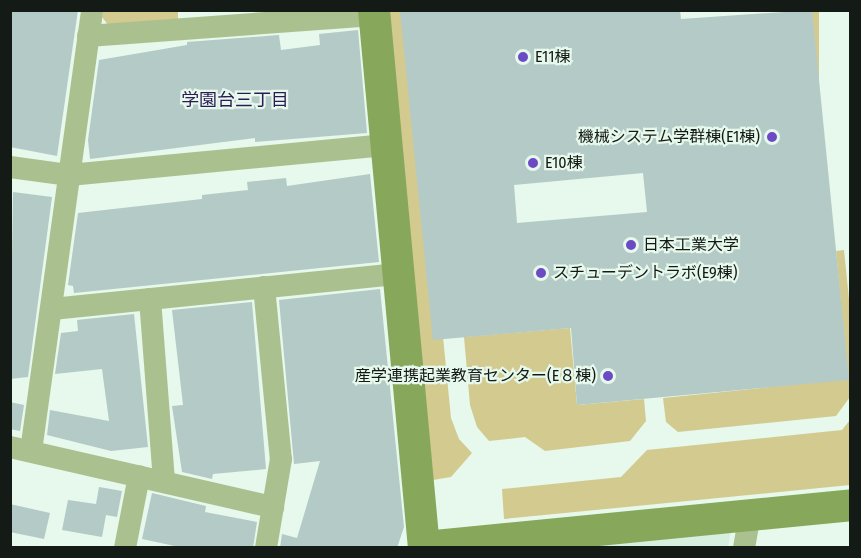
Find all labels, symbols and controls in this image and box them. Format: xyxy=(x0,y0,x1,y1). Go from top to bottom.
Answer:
place label: E11棟 xyxy=(535,47,570,67)
marker: E11棟 xyxy=(516,50,530,64)
district label: 学園台三丁目 xyxy=(181,89,289,111)
place label: 機械システム学群棟(E1棟) xyxy=(577,127,760,147)
marker: 機械システム学群棟(E1棟) xyxy=(765,130,779,144)
place label: E10棟 xyxy=(545,153,583,173)
marker: E10棟 xyxy=(526,156,540,170)
place label: 日本工業大学 xyxy=(643,235,739,255)
marker: 日本工業大学 xyxy=(624,238,638,252)
place label: スチューデントラボ(E9棟) xyxy=(553,263,737,283)
marker: スチューデントラボ(E9棟) xyxy=(534,266,548,280)
place label: 産学連携起業教育センター(E８棟) xyxy=(355,366,596,386)
marker: 産学連携起業教育センター(E８棟) xyxy=(601,369,615,383)

